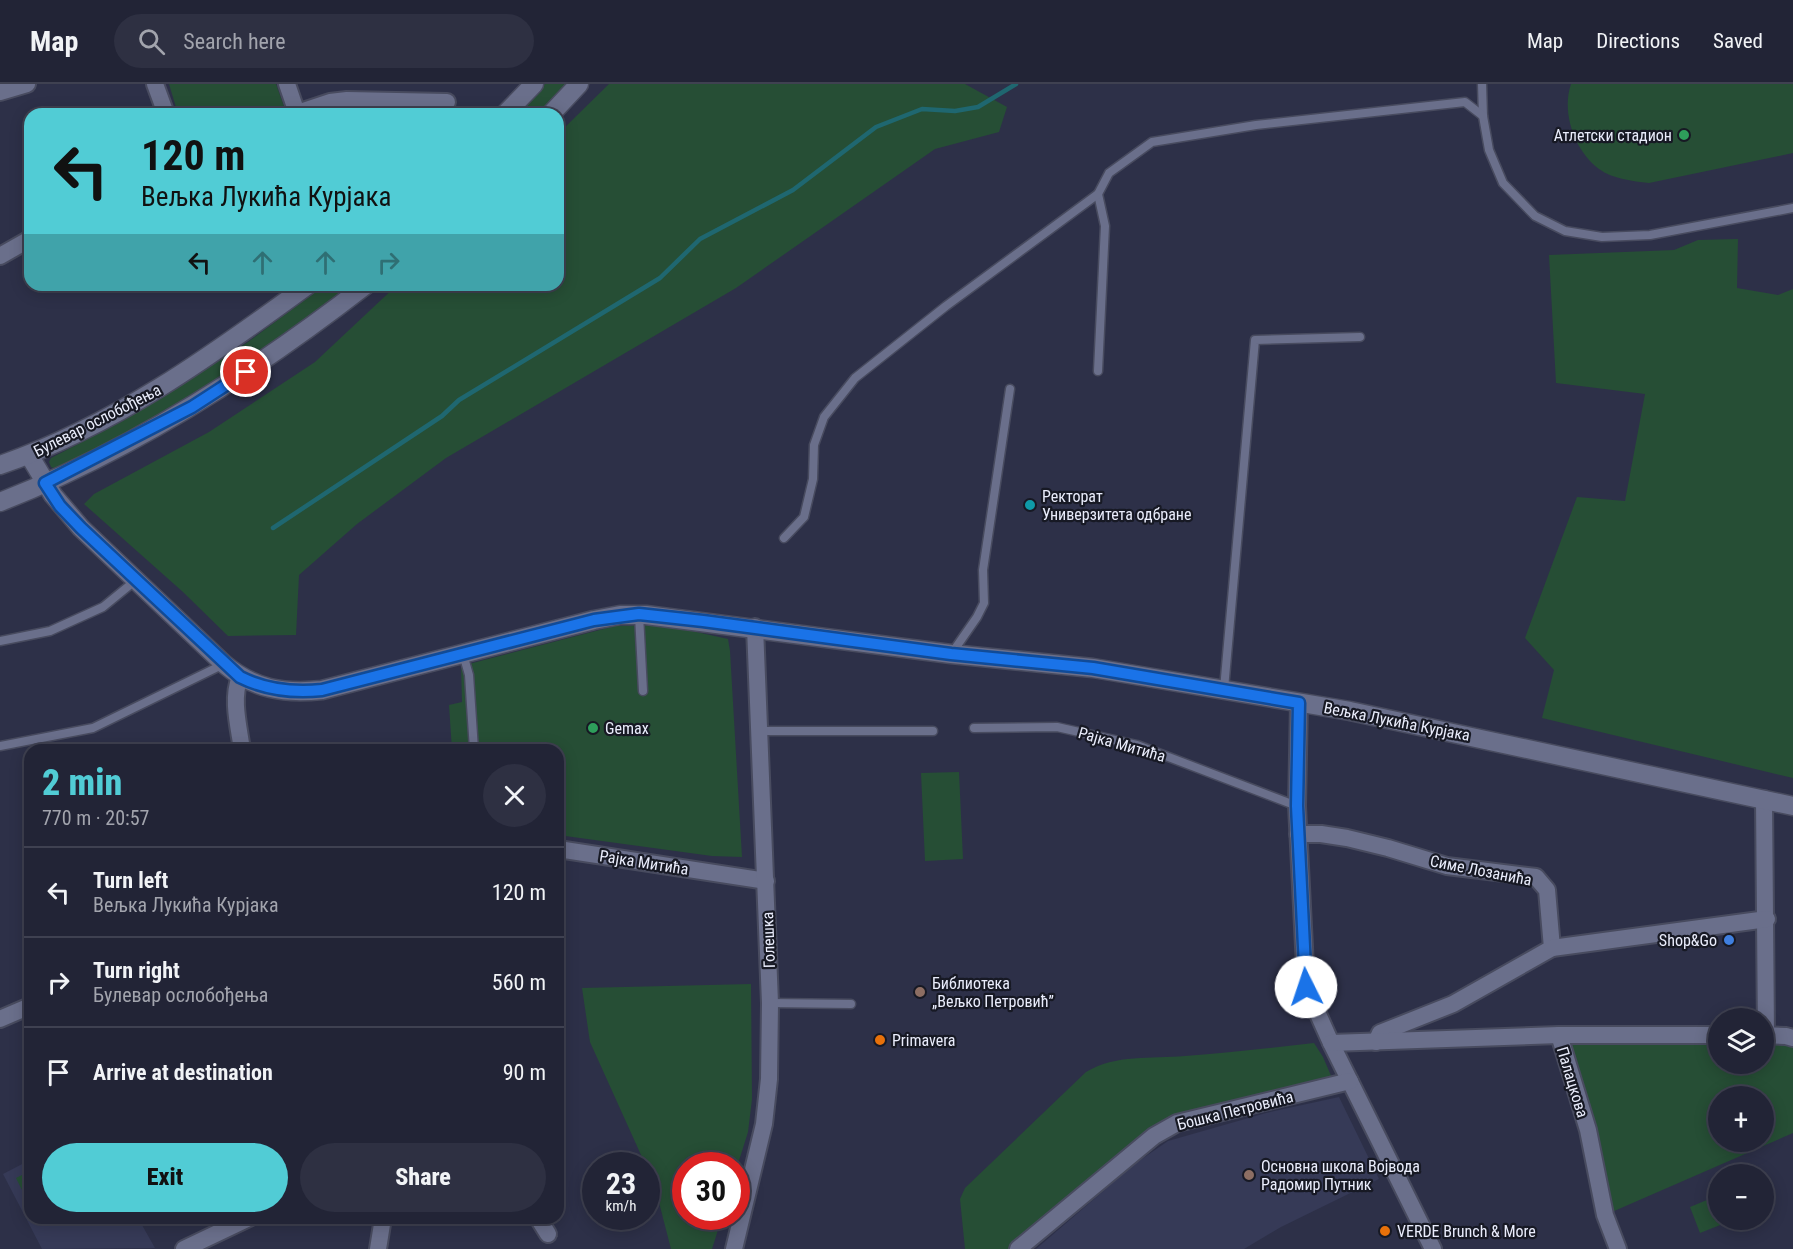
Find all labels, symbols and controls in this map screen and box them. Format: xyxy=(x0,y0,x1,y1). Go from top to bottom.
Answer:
search box xyxy=(114,14,534,68)
text: Map xyxy=(30,25,78,58)
icon: search xyxy=(135,25,168,58)
text: Search here xyxy=(183,29,286,54)
text: Map xyxy=(1527,29,1563,53)
text: Directions xyxy=(1596,29,1680,53)
text: Saved xyxy=(1713,29,1763,53)
place label: Атлетски стадион xyxy=(1554,126,1672,145)
marker: Атлетски стадион xyxy=(1677,128,1691,142)
text: 120 m xyxy=(141,131,246,180)
icon: left xyxy=(42,132,120,210)
text: Вељка Лукића Курјака xyxy=(141,181,391,213)
icon: left xyxy=(183,246,216,279)
icon: ahead xyxy=(246,246,279,279)
icon: ahead xyxy=(309,246,342,279)
icon: right xyxy=(372,246,405,279)
pin xyxy=(220,346,271,397)
icon: arrive xyxy=(229,355,262,388)
street label: Булевар ослобођења xyxy=(30,380,164,461)
place label: Ректорат Универзитета одбране xyxy=(1042,487,1191,524)
marker: Ректорат Универзитета одбране xyxy=(1023,498,1037,512)
street label: Вељка Лукића Курјака xyxy=(1322,698,1472,745)
place label: Gemax xyxy=(605,719,649,738)
marker: Gemax xyxy=(586,721,600,735)
street label: Рајка Митића xyxy=(1076,723,1168,766)
text: 2 min xyxy=(42,762,122,804)
button: close xyxy=(483,764,546,827)
text: 770 m · 20:57 xyxy=(42,806,149,830)
street label: Рајка Митића xyxy=(598,846,690,879)
street label: Симе Лозанића xyxy=(1428,851,1533,890)
text: Turn left xyxy=(93,868,168,893)
icon: left xyxy=(42,876,75,909)
text: 120 m xyxy=(492,880,546,905)
text: Вељка Лукића Курјака xyxy=(93,893,279,917)
street label: Голешка xyxy=(758,911,779,969)
place label: Shop&Go xyxy=(1659,931,1717,950)
marker: Shop&Go xyxy=(1722,933,1736,947)
position arrow xyxy=(1274,955,1338,1019)
text: Turn right xyxy=(93,958,180,983)
icon: right xyxy=(42,966,75,999)
text: 560 m xyxy=(492,970,546,995)
place label: Библиотека „Вељко Петровић” xyxy=(932,974,1054,1011)
text: Булевар ослобођења xyxy=(93,983,268,1007)
marker: Библиотека „Вељко Петровић” xyxy=(913,985,927,999)
map controls xyxy=(1708,1008,1774,1230)
button: layers xyxy=(1708,1008,1774,1074)
place label: Primavera xyxy=(892,1031,955,1050)
marker: Primavera xyxy=(873,1033,887,1047)
street label: Палацкова xyxy=(1553,1044,1592,1120)
icon: arrive xyxy=(42,1056,75,1089)
text: Arrive at destination xyxy=(93,1060,273,1085)
text: 90 m xyxy=(503,1060,546,1085)
button: + xyxy=(1708,1086,1774,1152)
street label: Бошка Петровића xyxy=(1175,1087,1295,1134)
button: Exit xyxy=(42,1143,288,1212)
button: Share xyxy=(300,1143,546,1212)
speed limit sign: 30 xyxy=(672,1152,750,1230)
place label: Основна школа Војвода Радомир Путник xyxy=(1261,1157,1420,1194)
button: − xyxy=(1708,1164,1774,1230)
text: 23 xyxy=(606,1166,636,1201)
marker: Основна школа Војвода Радомир Путник xyxy=(1242,1168,1256,1182)
text: km/h xyxy=(606,1197,636,1215)
place label: VERDE Brunch & More xyxy=(1397,1222,1536,1241)
marker: VERDE Brunch & More xyxy=(1378,1224,1392,1238)

